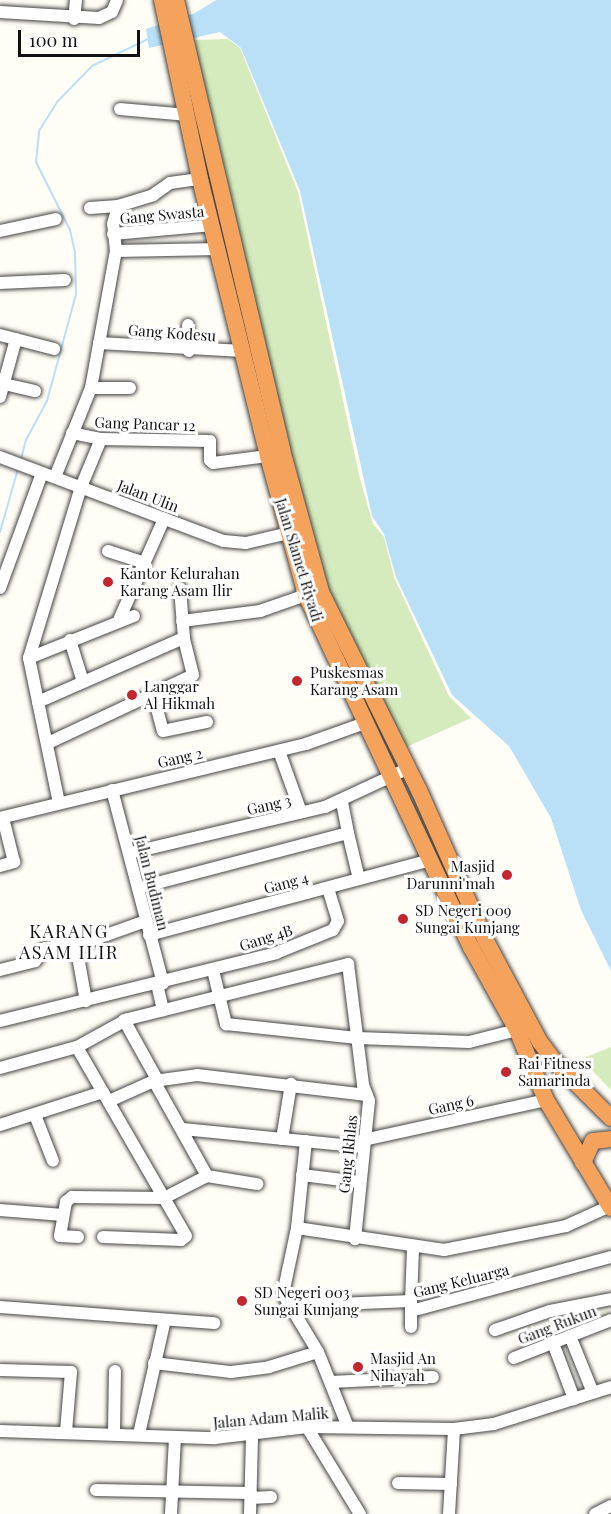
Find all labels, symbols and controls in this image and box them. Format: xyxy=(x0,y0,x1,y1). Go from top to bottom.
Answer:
scale bar xyxy=(21,18,142,56)
text: 100 m xyxy=(29,28,78,52)
street label: Gang Swasta xyxy=(119,202,205,228)
street label: Gang Kodesu xyxy=(127,321,217,345)
street label: Gang Pancar 12 xyxy=(94,413,196,435)
street label: Jalan Ulin xyxy=(115,476,181,516)
street label: Jalan Slamet Riyadi xyxy=(272,496,326,624)
place label: Kantor Kelurahan Karang Asam Ilir xyxy=(120,564,240,599)
marker: Kantor Kelurahan Karang Asam Ilir xyxy=(101,575,115,589)
place label: Puskesmas Karang Asam xyxy=(310,663,399,698)
marker: Puskesmas Karang Asam xyxy=(288,672,306,690)
place label: Langgar Al Hikmah xyxy=(144,677,215,712)
marker: Langgar Al Hikmah xyxy=(125,688,139,702)
street label: Gang 2 xyxy=(156,744,204,772)
street label: Gang 3 xyxy=(245,791,293,819)
street label: Jalan Budiman xyxy=(131,834,173,932)
place label: Masjid Darunni'mah xyxy=(407,857,495,892)
street label: Gang 4 xyxy=(262,868,310,898)
marker: Masjid Darunni'mah xyxy=(500,868,514,882)
place label: SD Negeri 009 Sungai Kunjang xyxy=(415,901,520,936)
marker: SD Negeri 009 Sungai Kunjang xyxy=(396,912,410,926)
district label: KARANG ASAM ILIR xyxy=(19,921,119,964)
street label: Gang 4B xyxy=(237,921,295,955)
place label: Rai Fitness Samarinda xyxy=(518,1054,592,1089)
marker: Rai Fitness Samarinda xyxy=(499,1065,513,1079)
street label: Gang 6 xyxy=(427,1091,475,1119)
street label: Gang Ikhlas xyxy=(335,1114,361,1194)
street label: Gang Keluarga xyxy=(411,1260,511,1302)
place label: SD Negeri 003 Sungai Kunjang xyxy=(254,1283,359,1318)
marker: SD Negeri 003 Sungai Kunjang xyxy=(235,1294,249,1308)
street label: Gang Rukun xyxy=(515,1302,599,1348)
place label: Masjid An Nihayah xyxy=(370,1349,436,1384)
marker: Masjid An Nihayah xyxy=(351,1360,365,1374)
street label: Jalan Adam Malik xyxy=(212,1404,330,1432)

